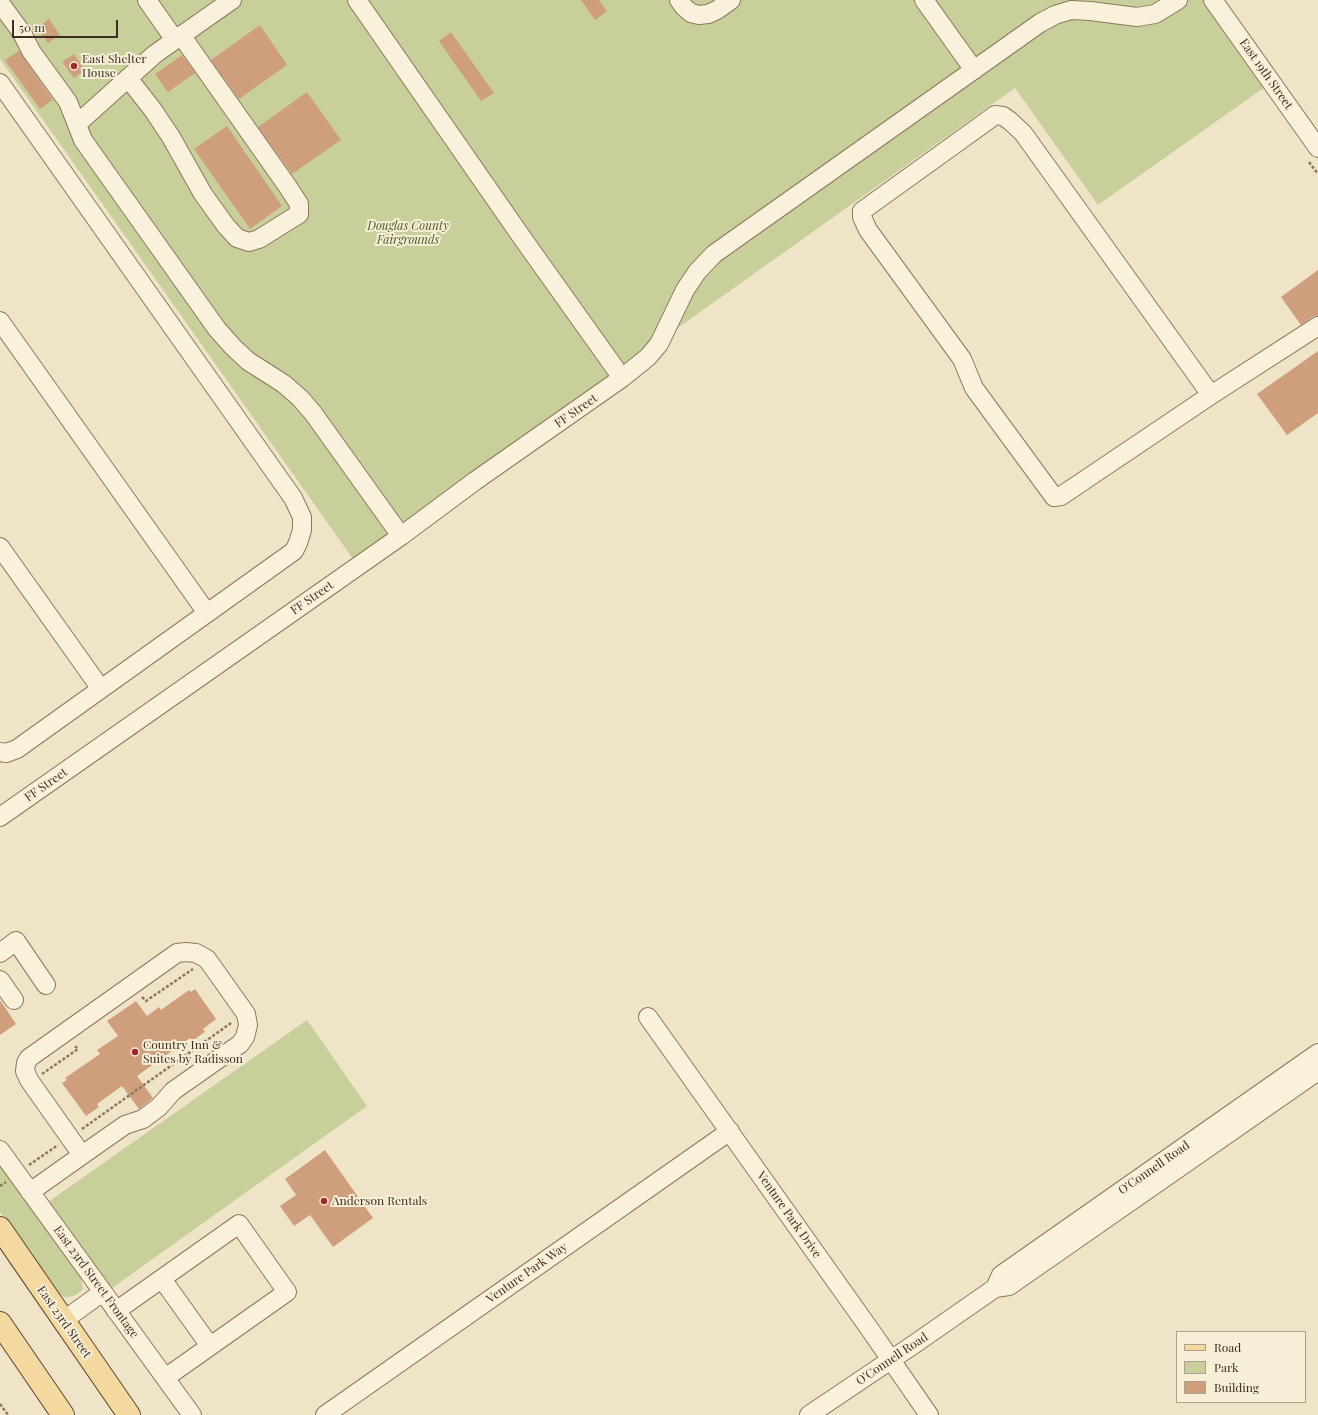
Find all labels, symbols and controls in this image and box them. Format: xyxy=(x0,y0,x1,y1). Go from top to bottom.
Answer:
scale bar xyxy=(14,12,120,38)
text: 50 m xyxy=(19,19,45,35)
street label: East 19th Street xyxy=(1236,36,1296,112)
place label: East Shelter House xyxy=(82,52,147,80)
marker: East Shelter House xyxy=(69,61,79,71)
park label: Douglas County Fairgrounds xyxy=(367,219,449,247)
street label: FF Street xyxy=(552,391,600,431)
street label: FF Street xyxy=(288,578,336,618)
street label: FF Street xyxy=(22,765,70,805)
place label: Country Inn & Suites by Radisson xyxy=(143,1038,243,1066)
marker: Country Inn & Suites by Radisson xyxy=(130,1047,140,1057)
street label: O'Connell Road xyxy=(1116,1138,1192,1198)
street label: Venture Park Drive xyxy=(754,1169,824,1261)
place label: Anderson Rentals xyxy=(332,1194,427,1208)
marker: Anderson Rentals xyxy=(319,1196,329,1206)
street label: East 23rd Street Frontage xyxy=(50,1223,142,1341)
street label: Venture Park Way xyxy=(484,1240,570,1306)
street label: East 23rd Street xyxy=(34,1283,94,1361)
street label: O'Connell Road xyxy=(853,1330,931,1388)
legend xyxy=(1176,1331,1306,1403)
text: Road xyxy=(1214,1339,1241,1355)
text: Park xyxy=(1214,1359,1239,1375)
text: Building xyxy=(1214,1379,1259,1395)

